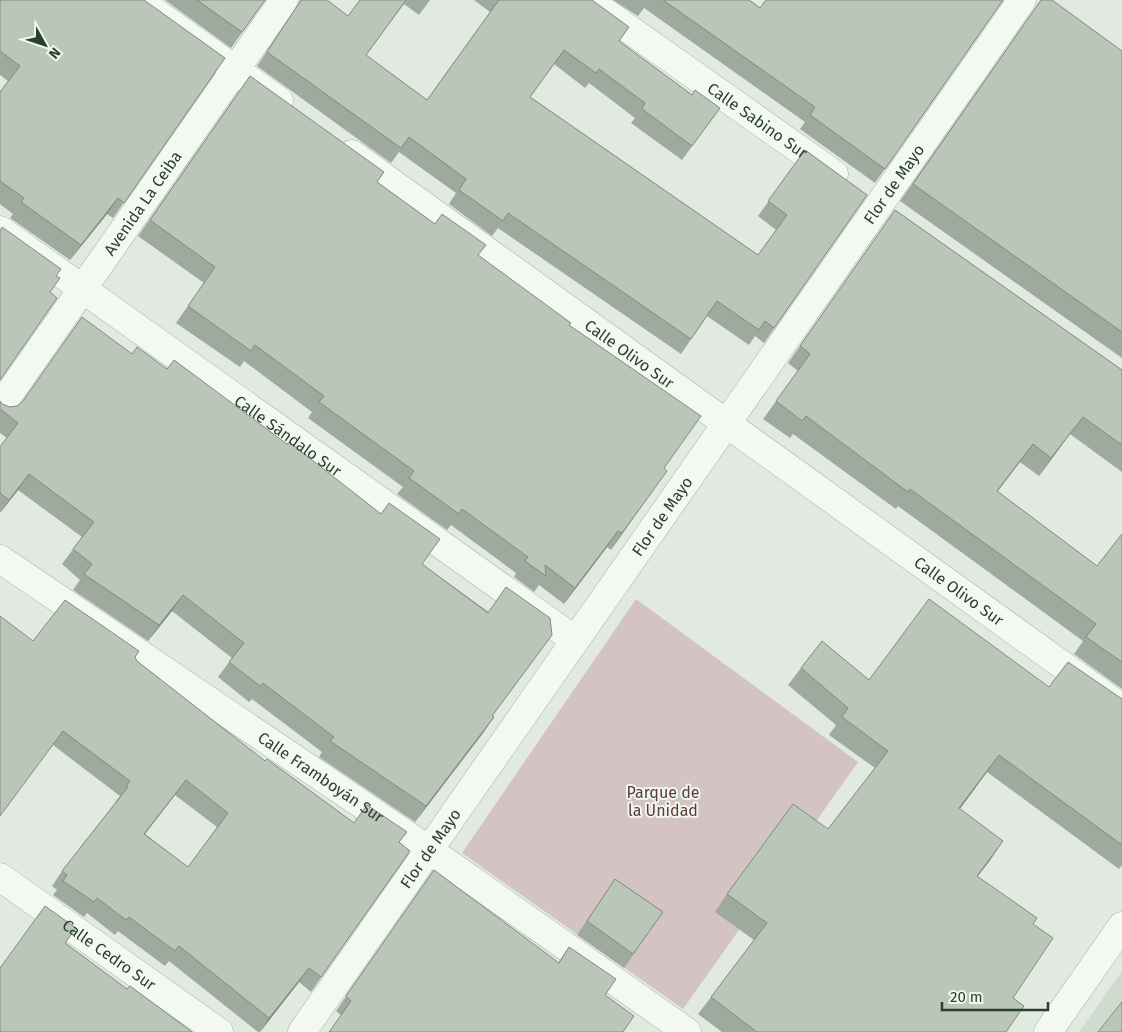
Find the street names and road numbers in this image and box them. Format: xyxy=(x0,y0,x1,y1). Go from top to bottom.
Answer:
street label: Calle Sabino Sur xyxy=(704,79,812,163)
street label: Flor de Mayo xyxy=(860,141,928,228)
street label: Avenida La Ceiba xyxy=(100,147,186,259)
street label: Calle Olivo Sur xyxy=(581,316,678,393)
street label: Calle Sándalo Sur xyxy=(231,391,346,481)
street label: Flor de Mayo xyxy=(628,473,697,560)
street label: Calle Olivo Sur xyxy=(910,553,1008,630)
street label: Calle Framboyán Sur xyxy=(254,728,388,827)
street label: Flor de Mayo xyxy=(396,805,465,892)
street label: Calle Cedro Sur xyxy=(59,915,160,995)

